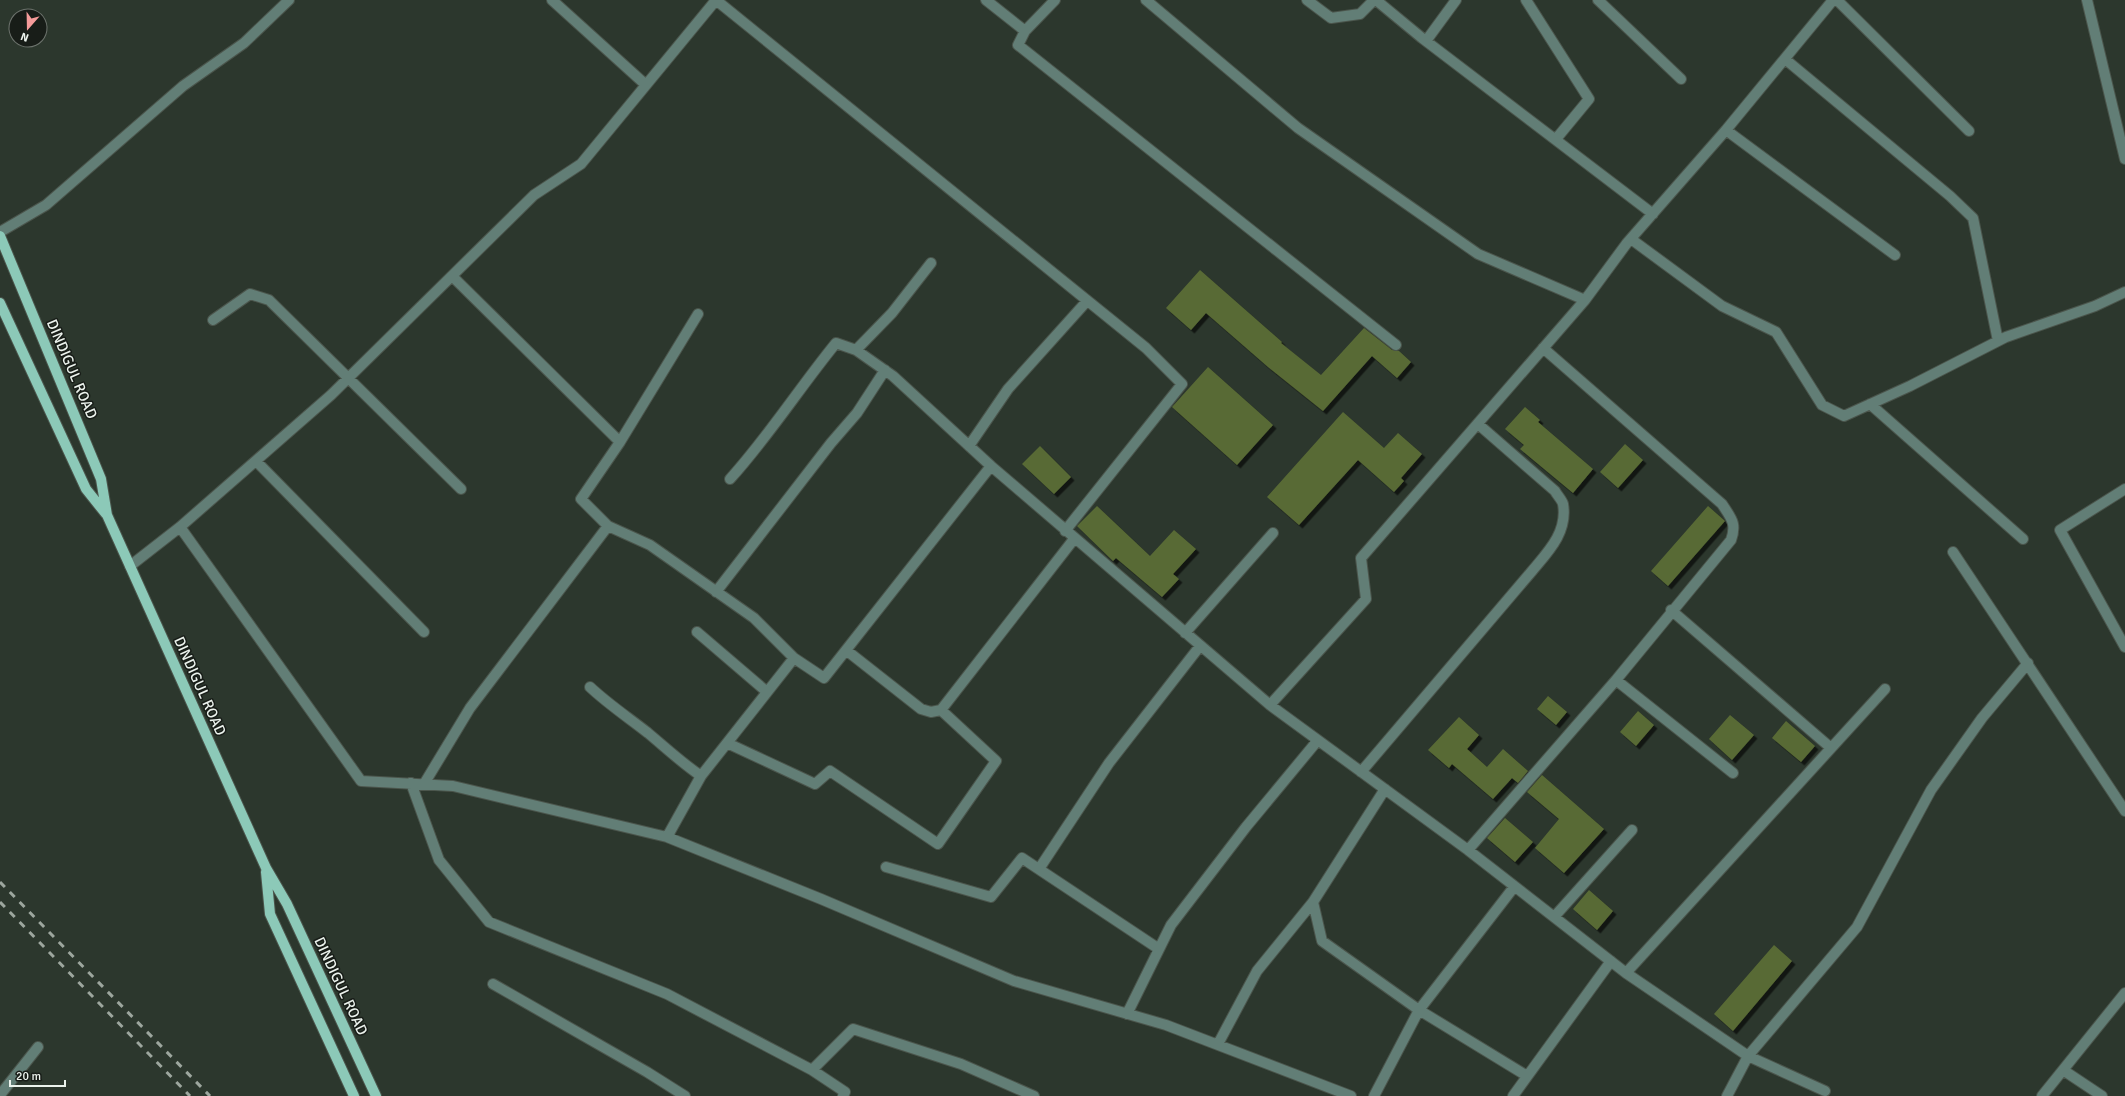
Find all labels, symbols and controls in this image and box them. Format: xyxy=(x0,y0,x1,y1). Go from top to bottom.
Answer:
north arrow xyxy=(8,8,48,48)
text: N xyxy=(19,30,31,44)
street label: DINDIGUL ROAD xyxy=(43,316,101,422)
street label: DINDIGUL ROAD xyxy=(170,634,230,738)
street label: DINDIGUL ROAD xyxy=(310,934,372,1038)
scale bar xyxy=(10,1062,65,1088)
text: 20 m xyxy=(16,1069,41,1084)

